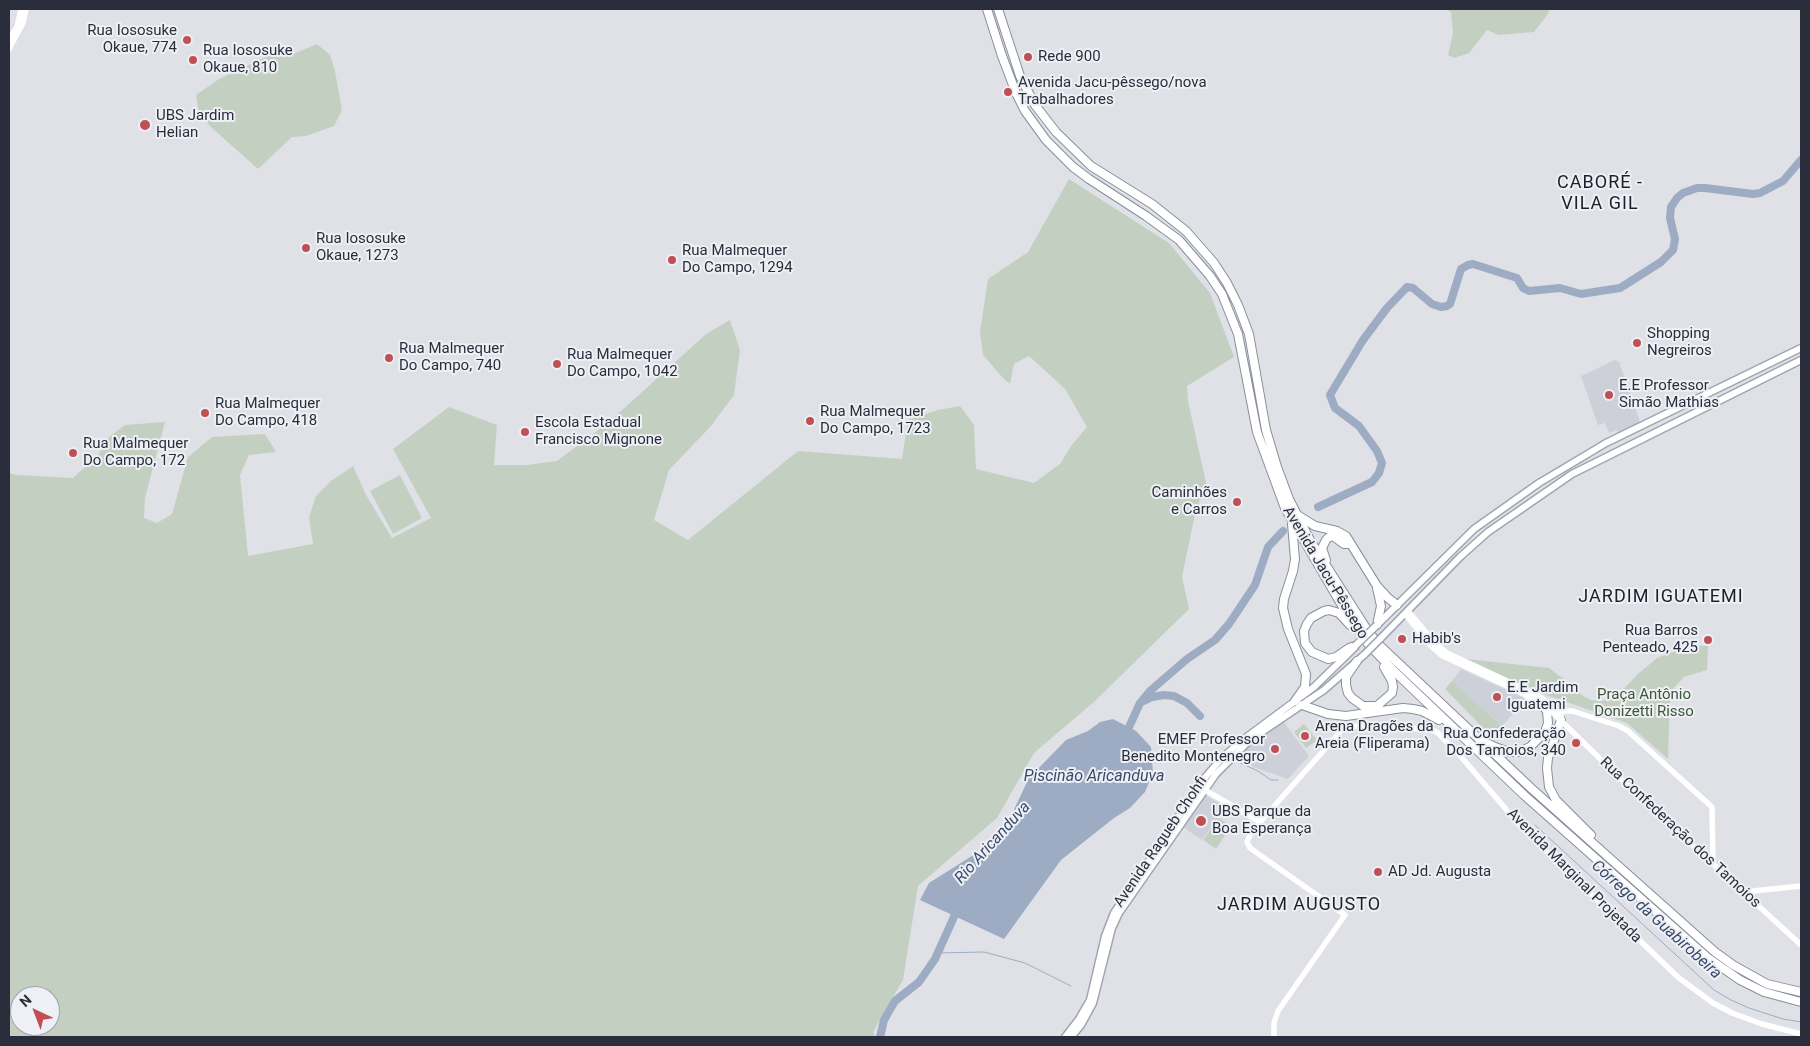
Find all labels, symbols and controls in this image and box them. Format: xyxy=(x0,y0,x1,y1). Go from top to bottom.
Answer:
place label: Rua Iososuke Okaue, 774 xyxy=(87,22,177,57)
marker: Rua Iososuke Okaue, 774 xyxy=(181,34,193,46)
place label: Rua Iososuke Okaue, 810 xyxy=(203,42,293,77)
place label: Rede 900 xyxy=(1038,48,1101,66)
marker: Rede 900 xyxy=(1022,51,1034,63)
marker: Rua Iososuke Okaue, 810 xyxy=(187,54,199,66)
place label: Avenida Jacu-pêssego/nova Trabalhadores xyxy=(1018,74,1207,109)
marker: Avenida Jacu-pêssego/nova Trabalhadores xyxy=(1002,86,1014,98)
place label: UBS Jardim Helian xyxy=(156,107,234,142)
marker: UBS Jardim Helian xyxy=(138,118,152,132)
district label: CABORÉ - VILA GIL xyxy=(1556,172,1644,214)
place label: Rua Iososuke Okaue, 1273 xyxy=(316,230,406,265)
marker: Rua Iososuke Okaue, 1273 xyxy=(300,242,312,254)
place label: Rua Malmequer Do Campo, 1294 xyxy=(682,242,793,277)
marker: Rua Malmequer Do Campo, 1294 xyxy=(666,254,678,266)
place label: Shopping Negreiros xyxy=(1647,325,1712,360)
marker: Shopping Negreiros xyxy=(1631,337,1643,349)
place label: Rua Malmequer Do Campo, 740 xyxy=(399,340,504,375)
place label: Rua Malmequer Do Campo, 1042 xyxy=(567,346,678,381)
marker: Rua Malmequer Do Campo, 740 xyxy=(383,352,395,364)
marker: Rua Malmequer Do Campo, 1042 xyxy=(551,358,563,370)
place label: E.E Professor Simão Mathias xyxy=(1619,377,1719,412)
marker: E.E Professor Simão Mathias xyxy=(1603,389,1615,401)
place label: Rua Malmequer Do Campo, 418 xyxy=(215,395,320,430)
place label: Rua Malmequer Do Campo, 1723 xyxy=(820,403,931,438)
marker: Rua Malmequer Do Campo, 418 xyxy=(199,407,211,419)
place label: Escola Estadual Francisco Mignone xyxy=(535,414,662,449)
marker: Rua Malmequer Do Campo, 1723 xyxy=(804,415,816,427)
marker: Escola Estadual Francisco Mignone xyxy=(519,426,531,438)
place label: Rua Malmequer Do Campo, 172 xyxy=(83,435,188,470)
marker: Rua Malmequer Do Campo, 172 xyxy=(67,447,79,459)
place label: Caminhões e Carros xyxy=(1151,484,1227,519)
marker: Caminhões e Carros xyxy=(1231,496,1243,508)
street label: Avenida Jacu-Pêssego xyxy=(1278,504,1372,642)
district label: JARDIM IGUATEMI xyxy=(1576,586,1746,608)
place label: Rua Barros Penteado, 425 xyxy=(1602,622,1698,657)
place label: Habib's xyxy=(1412,630,1461,648)
marker: Habib's xyxy=(1396,633,1408,645)
marker: Rua Barros Penteado, 425 xyxy=(1702,634,1714,646)
place label: E.E Jardim Iguatemi xyxy=(1507,679,1578,714)
park label: Praça Antônio Donizetti Risso xyxy=(1594,686,1694,721)
marker: E.E Jardim Iguatemi xyxy=(1491,691,1503,703)
place label: Arena Dragões da Areia (Fliperama) xyxy=(1315,718,1434,753)
place label: Rua Confederação Dos Tamoios, 340 xyxy=(1443,725,1566,760)
marker: Arena Dragões da Areia (Fliperama) xyxy=(1299,730,1311,742)
place label: EMEF Professor Benedito Montenegro xyxy=(1121,731,1265,766)
marker: Rua Confederação Dos Tamoios, 340 xyxy=(1570,737,1582,749)
marker: EMEF Professor Benedito Montenegro xyxy=(1269,743,1281,755)
street label: Rua Confederação dos Tamoios xyxy=(1596,754,1764,912)
water label: Piscinão Aricanduva xyxy=(1024,767,1164,787)
street label: Avenida Ragueb Chohfi xyxy=(1110,773,1212,911)
water label: Rio Aricanduva xyxy=(951,798,1035,888)
place label: UBS Parque da Boa Esperança xyxy=(1212,803,1312,838)
street label: Avenida Marginal Projetada xyxy=(1503,805,1645,947)
marker: UBS Parque da Boa Esperança xyxy=(1194,814,1208,828)
water label: Córrego da Guabirobeira xyxy=(1587,857,1725,983)
place label: AD Jd. Augusta xyxy=(1388,863,1491,881)
marker: AD Jd. Augusta xyxy=(1372,866,1384,878)
district label: JARDIM AUGUSTO xyxy=(1215,894,1383,916)
north arrow xyxy=(10,986,60,1036)
text: N xyxy=(16,992,35,1010)

